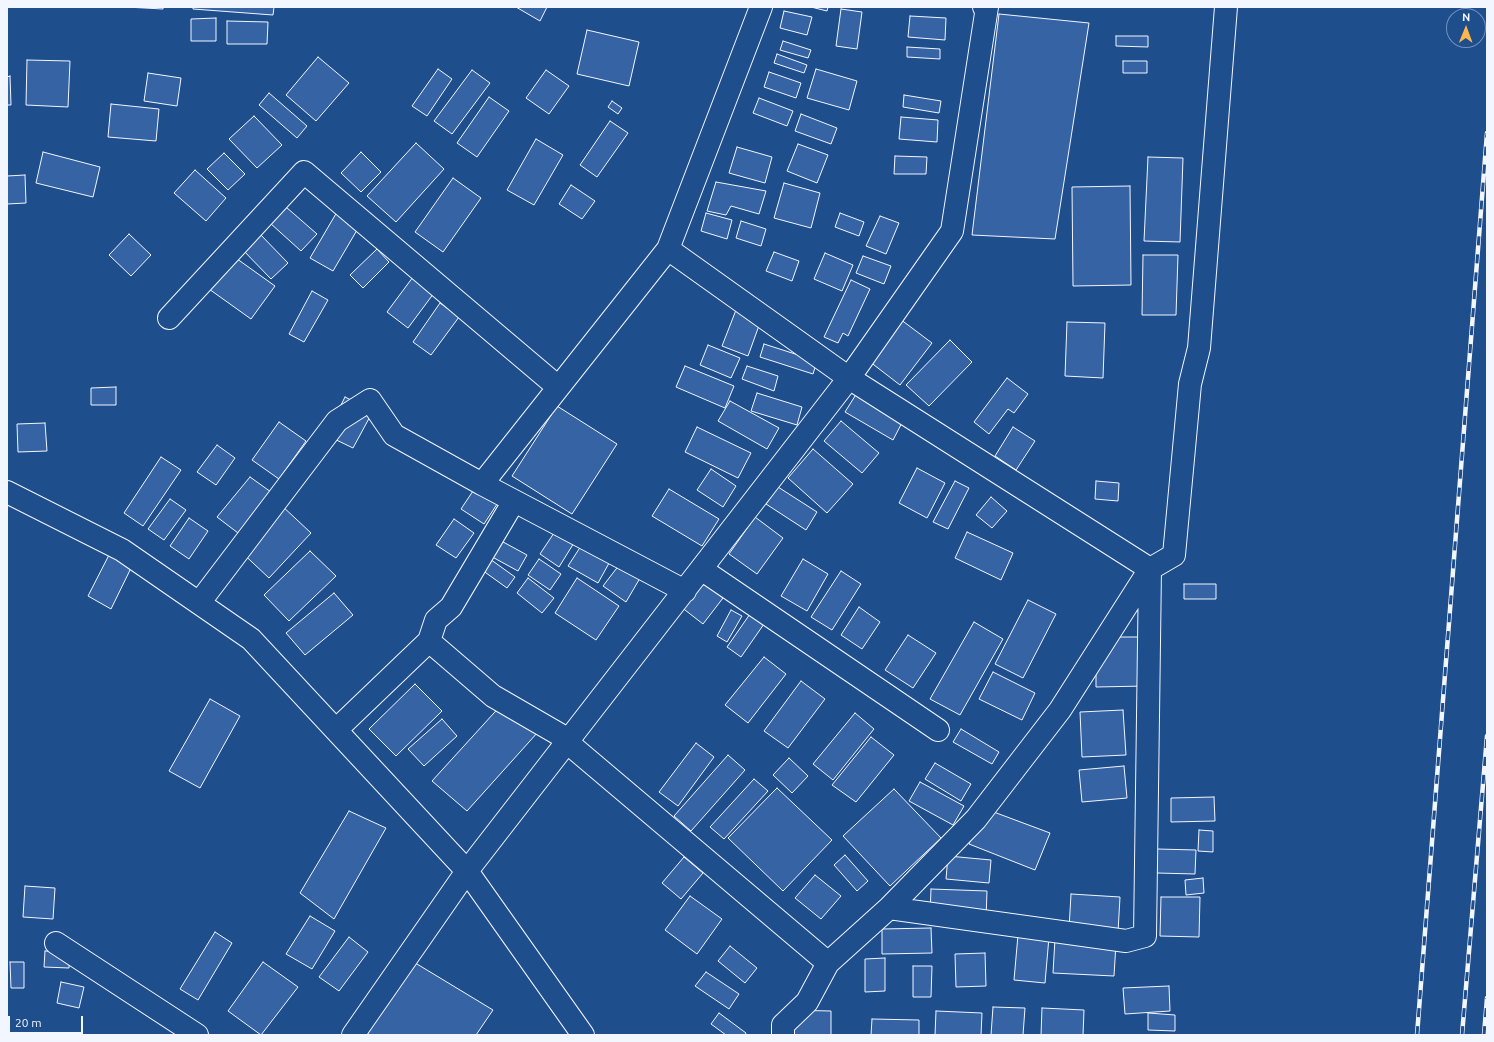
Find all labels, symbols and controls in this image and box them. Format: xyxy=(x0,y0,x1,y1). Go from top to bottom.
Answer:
north arrow xyxy=(1446,8,1486,48)
text: N xyxy=(1462,11,1470,23)
scale bar xyxy=(10,1008,85,1034)
text: 20 m xyxy=(15,1016,42,1029)

